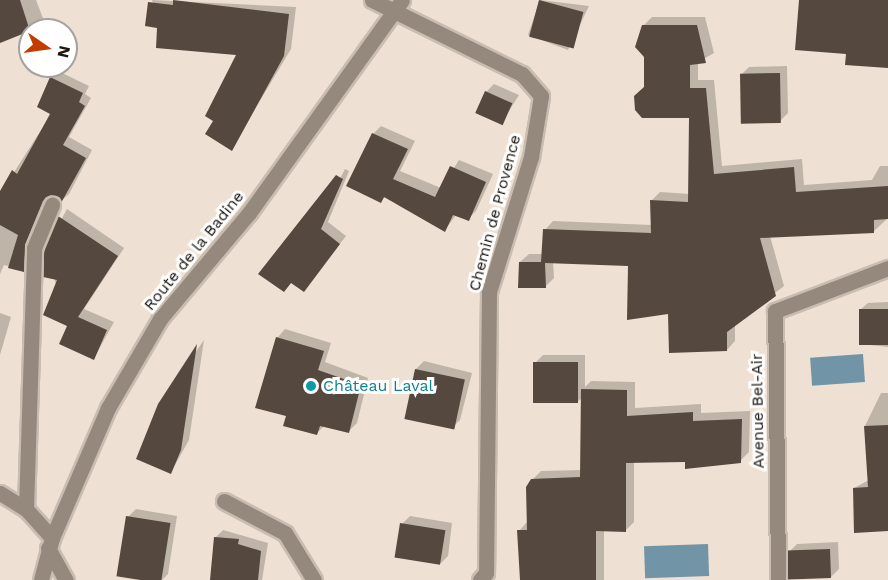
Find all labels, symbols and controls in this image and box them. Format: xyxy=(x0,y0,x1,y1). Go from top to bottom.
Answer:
north arrow xyxy=(18,18,78,78)
text: N xyxy=(53,44,75,60)
street label: Chemin de Provence xyxy=(465,133,525,293)
street label: Route de la Badine xyxy=(140,187,248,315)
street label: Avenue Bel-Air xyxy=(747,353,769,469)
place label: Château Laval xyxy=(323,376,433,396)
marker: Château Laval xyxy=(304,379,318,393)

